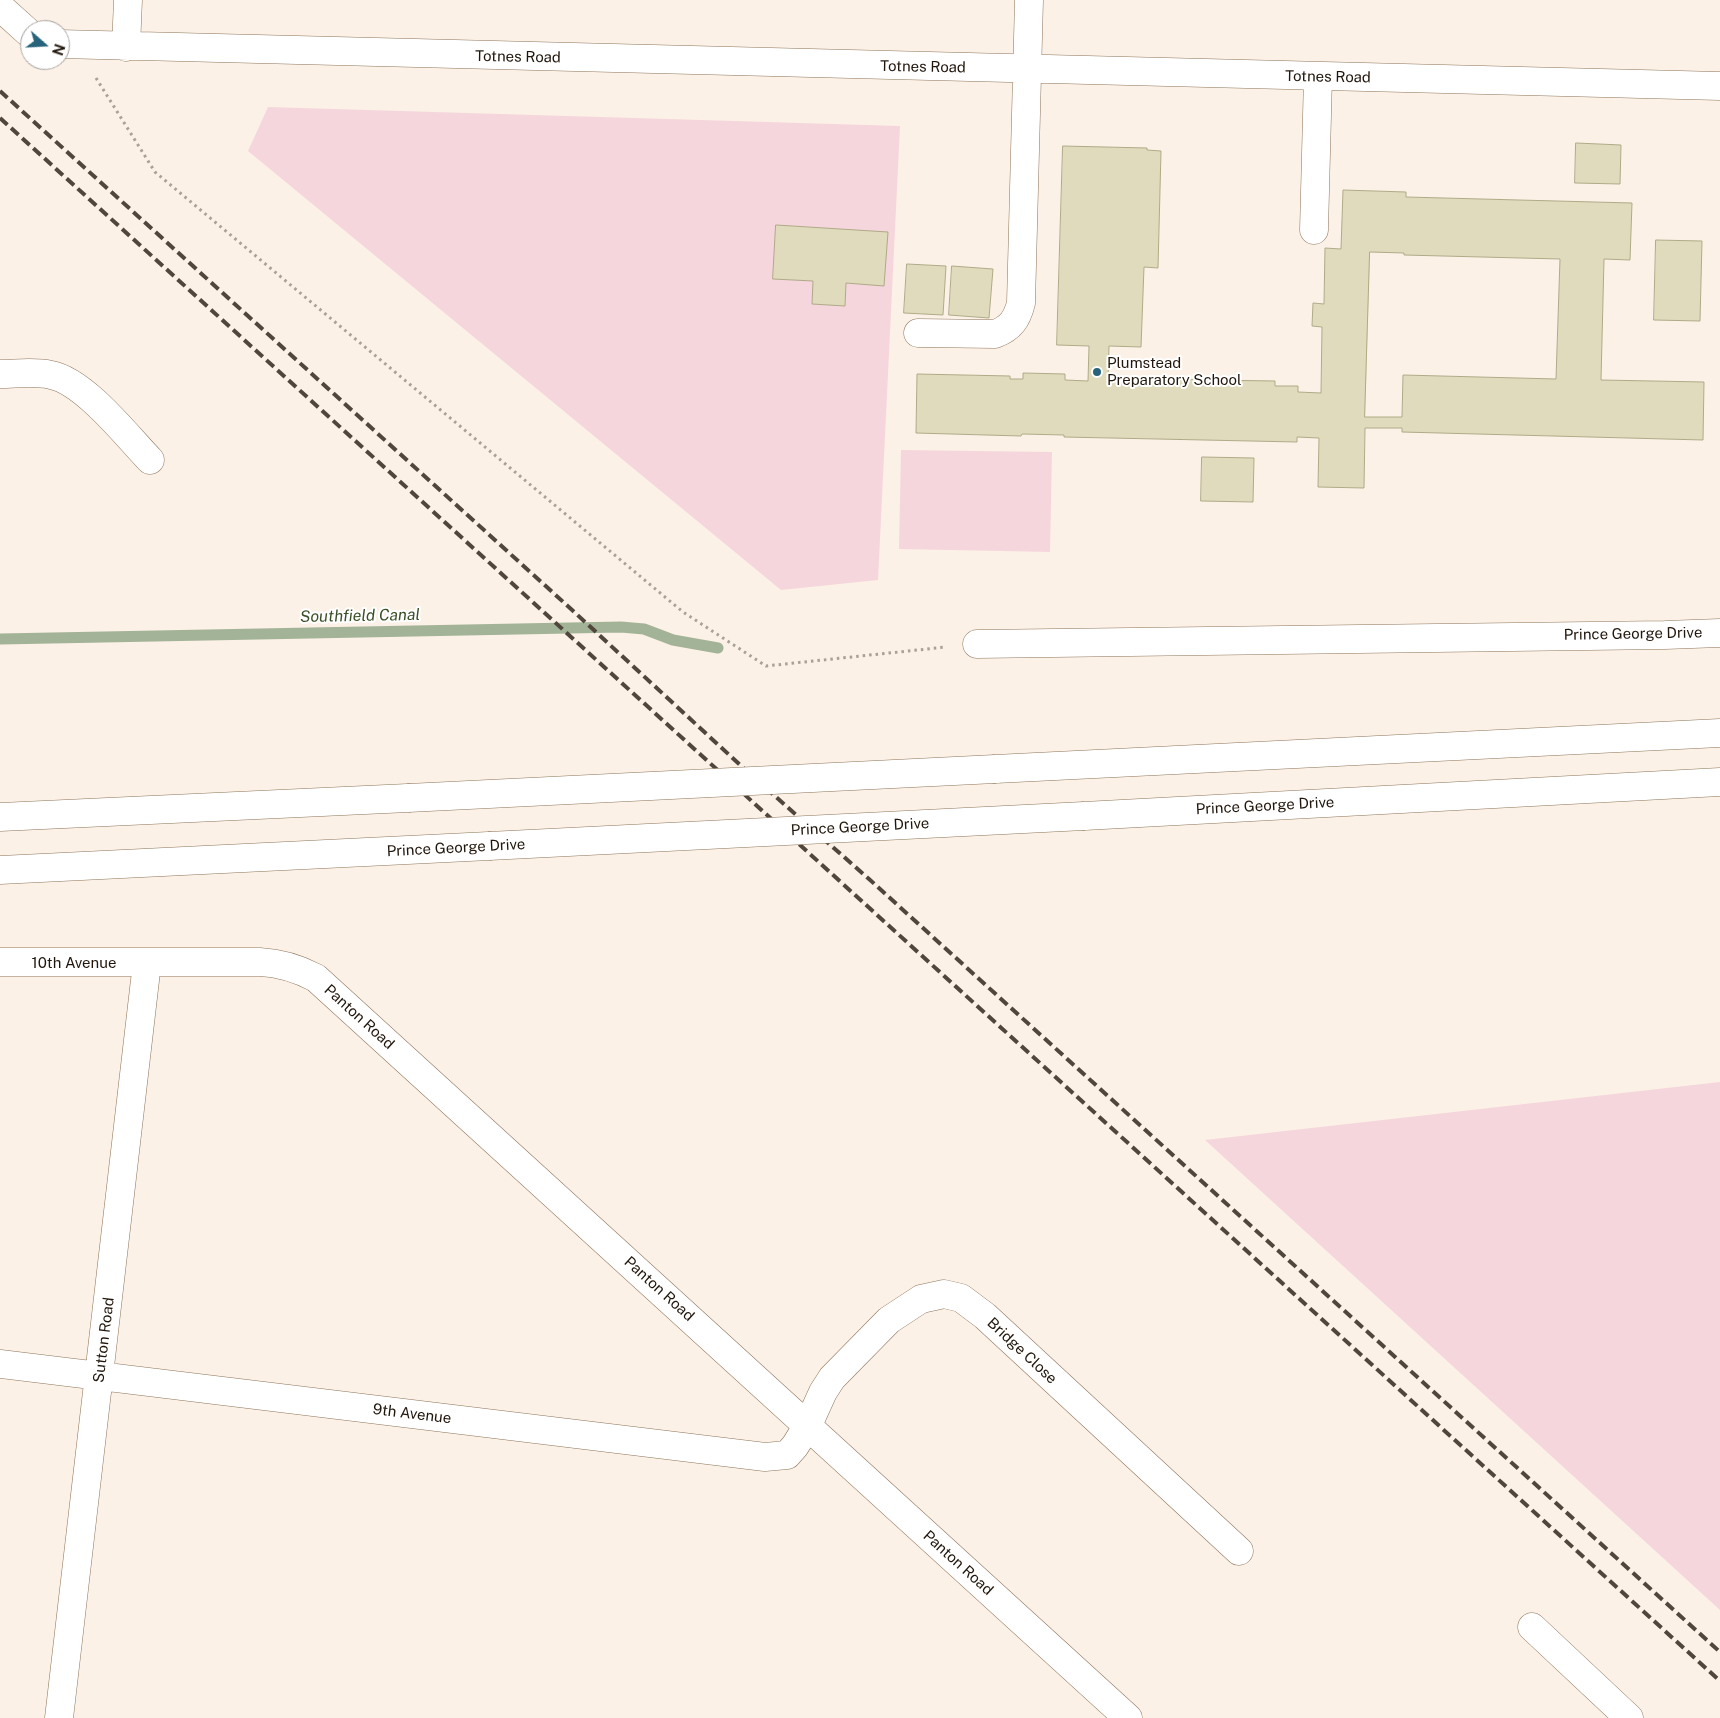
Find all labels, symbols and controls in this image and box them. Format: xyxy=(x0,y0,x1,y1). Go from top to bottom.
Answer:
north arrow xyxy=(20,20,70,70)
text: N xyxy=(49,42,68,57)
street label: Totnes Road xyxy=(475,47,561,67)
street label: Totnes Road xyxy=(880,57,966,77)
street label: Totnes Road xyxy=(1285,67,1371,87)
place label: Plumstead Preparatory School xyxy=(1107,354,1242,389)
marker: Plumstead Preparatory School xyxy=(1091,366,1103,378)
water label: Southfield Canal xyxy=(300,605,420,627)
street label: Prince George Drive xyxy=(1563,624,1703,644)
street label: Prince George Drive xyxy=(1195,793,1335,819)
street label: Prince George Drive xyxy=(790,814,930,840)
street label: Prince George Drive xyxy=(386,835,526,861)
street label: 10th Avenue xyxy=(32,954,116,972)
street label: Panton Road xyxy=(320,981,398,1053)
street label: Panton Road xyxy=(620,1253,698,1325)
street label: Sutton Road xyxy=(90,1296,118,1384)
street label: Bridge Close xyxy=(983,1314,1061,1388)
street label: 9th Avenue xyxy=(372,1400,452,1428)
street label: Panton Road xyxy=(919,1527,997,1599)

